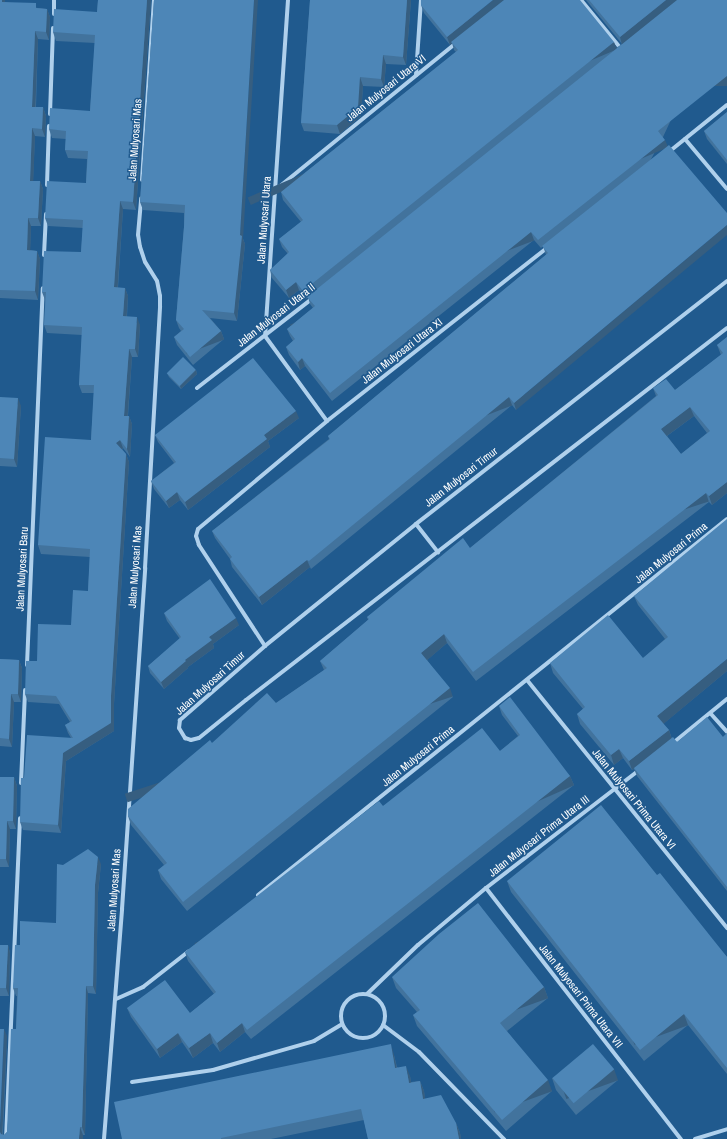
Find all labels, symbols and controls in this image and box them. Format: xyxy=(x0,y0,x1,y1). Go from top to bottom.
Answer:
street label: Jalan Mulyosari Utara VI xyxy=(343,52,429,124)
street label: Jalan Mulyosari Mas xyxy=(126,98,144,182)
street label: Jalan Mulyosari Utara xyxy=(254,176,274,264)
street label: Jalan Mulyosari Utara II xyxy=(234,280,318,350)
street label: Jalan Mulyosari Utara XI xyxy=(359,315,445,387)
street label: Jalan Mulyosari Timur xyxy=(422,444,500,510)
street label: Jalan Mulyosari Prima xyxy=(632,520,710,586)
street label: Jalan Mulyosari Mas xyxy=(126,525,144,609)
street label: Jalan Mulyosari Baru xyxy=(13,526,31,612)
street label: Jalan Mulyosari Timur xyxy=(173,648,247,718)
street label: Jalan Mulyosari Prima xyxy=(379,723,457,789)
street label: Jalan Mulyosari Prima Utara VI xyxy=(589,746,679,852)
street label: Jalan Mulyosari Prima Utara III xyxy=(486,793,592,879)
street label: Jalan Mulyosari Mas xyxy=(105,848,123,932)
street label: Jalan Mulyosari Prima Utara VII xyxy=(536,942,626,1050)

